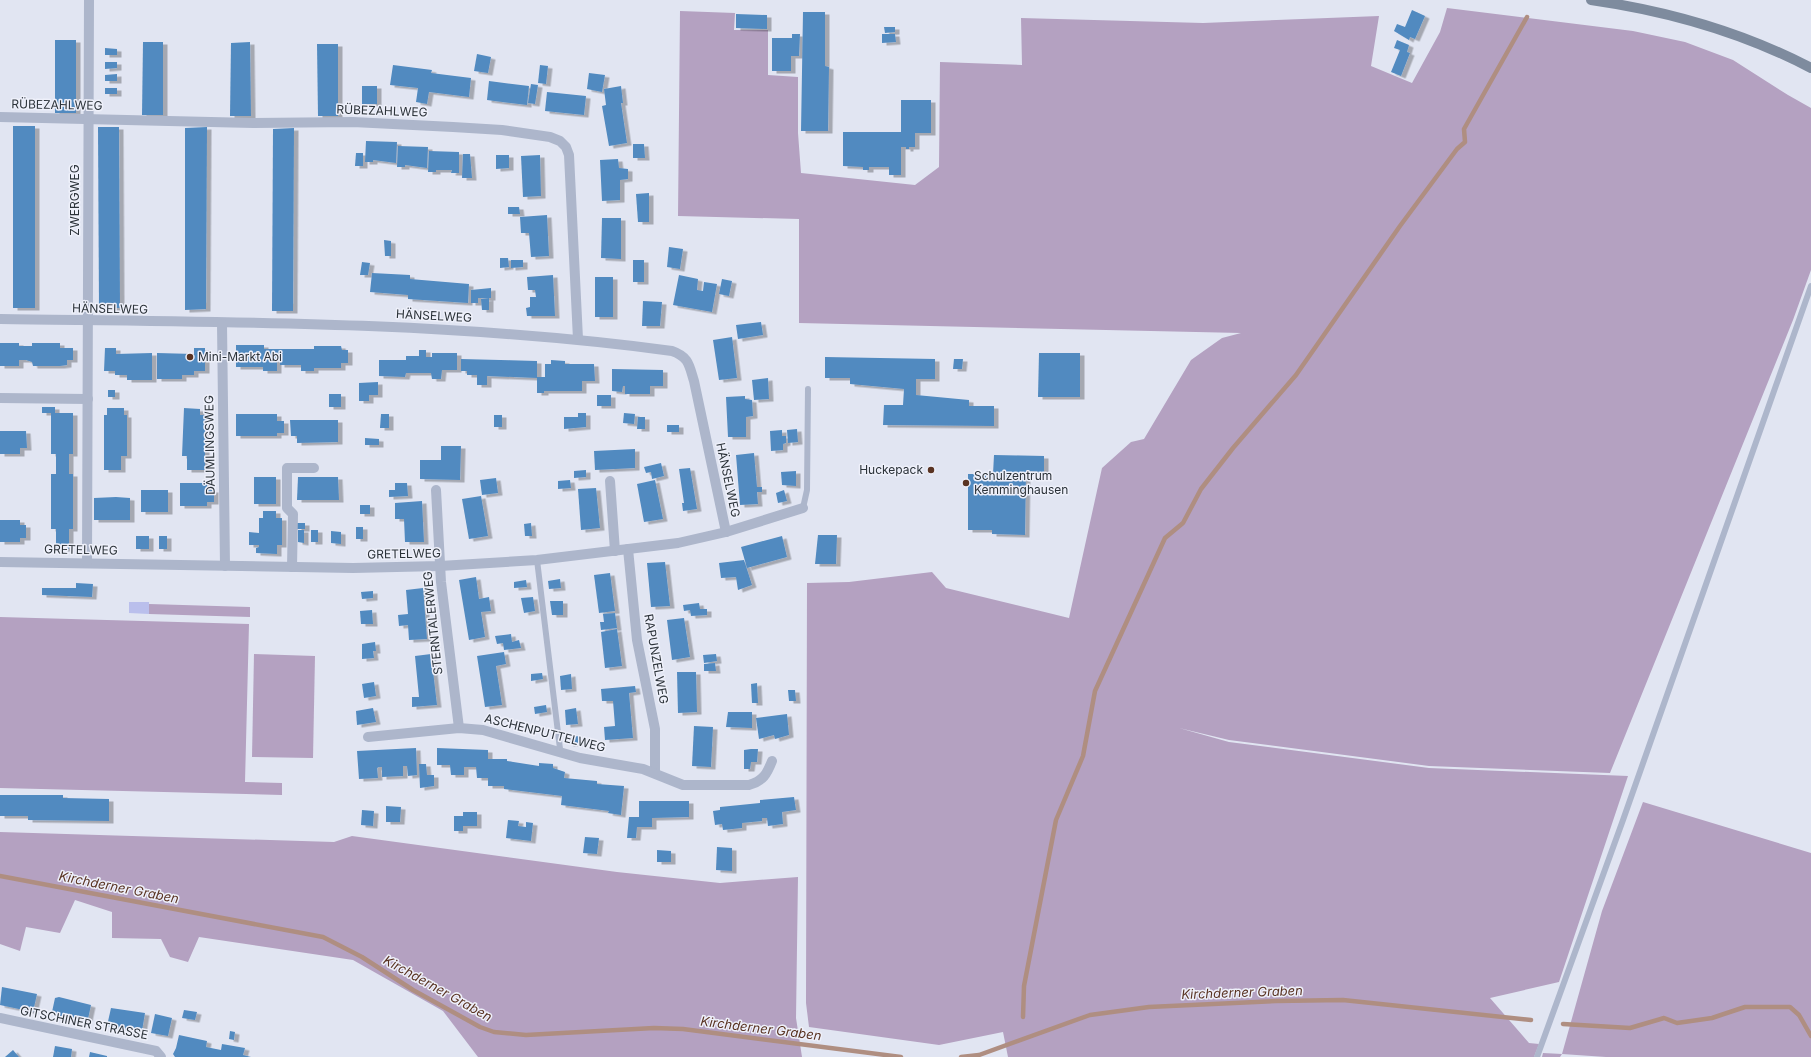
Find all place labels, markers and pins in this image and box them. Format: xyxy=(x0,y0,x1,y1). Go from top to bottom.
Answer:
place label: Mini-Markt Abi xyxy=(198,349,282,364)
marker: Mini-Markt Abi xyxy=(185,352,195,362)
place label: Huckepack xyxy=(859,462,923,477)
marker: Huckepack xyxy=(926,465,936,475)
place label: Schulzentrum Kemminghausen xyxy=(974,468,1068,497)
marker: Schulzentrum Kemminghausen xyxy=(961,478,971,488)

